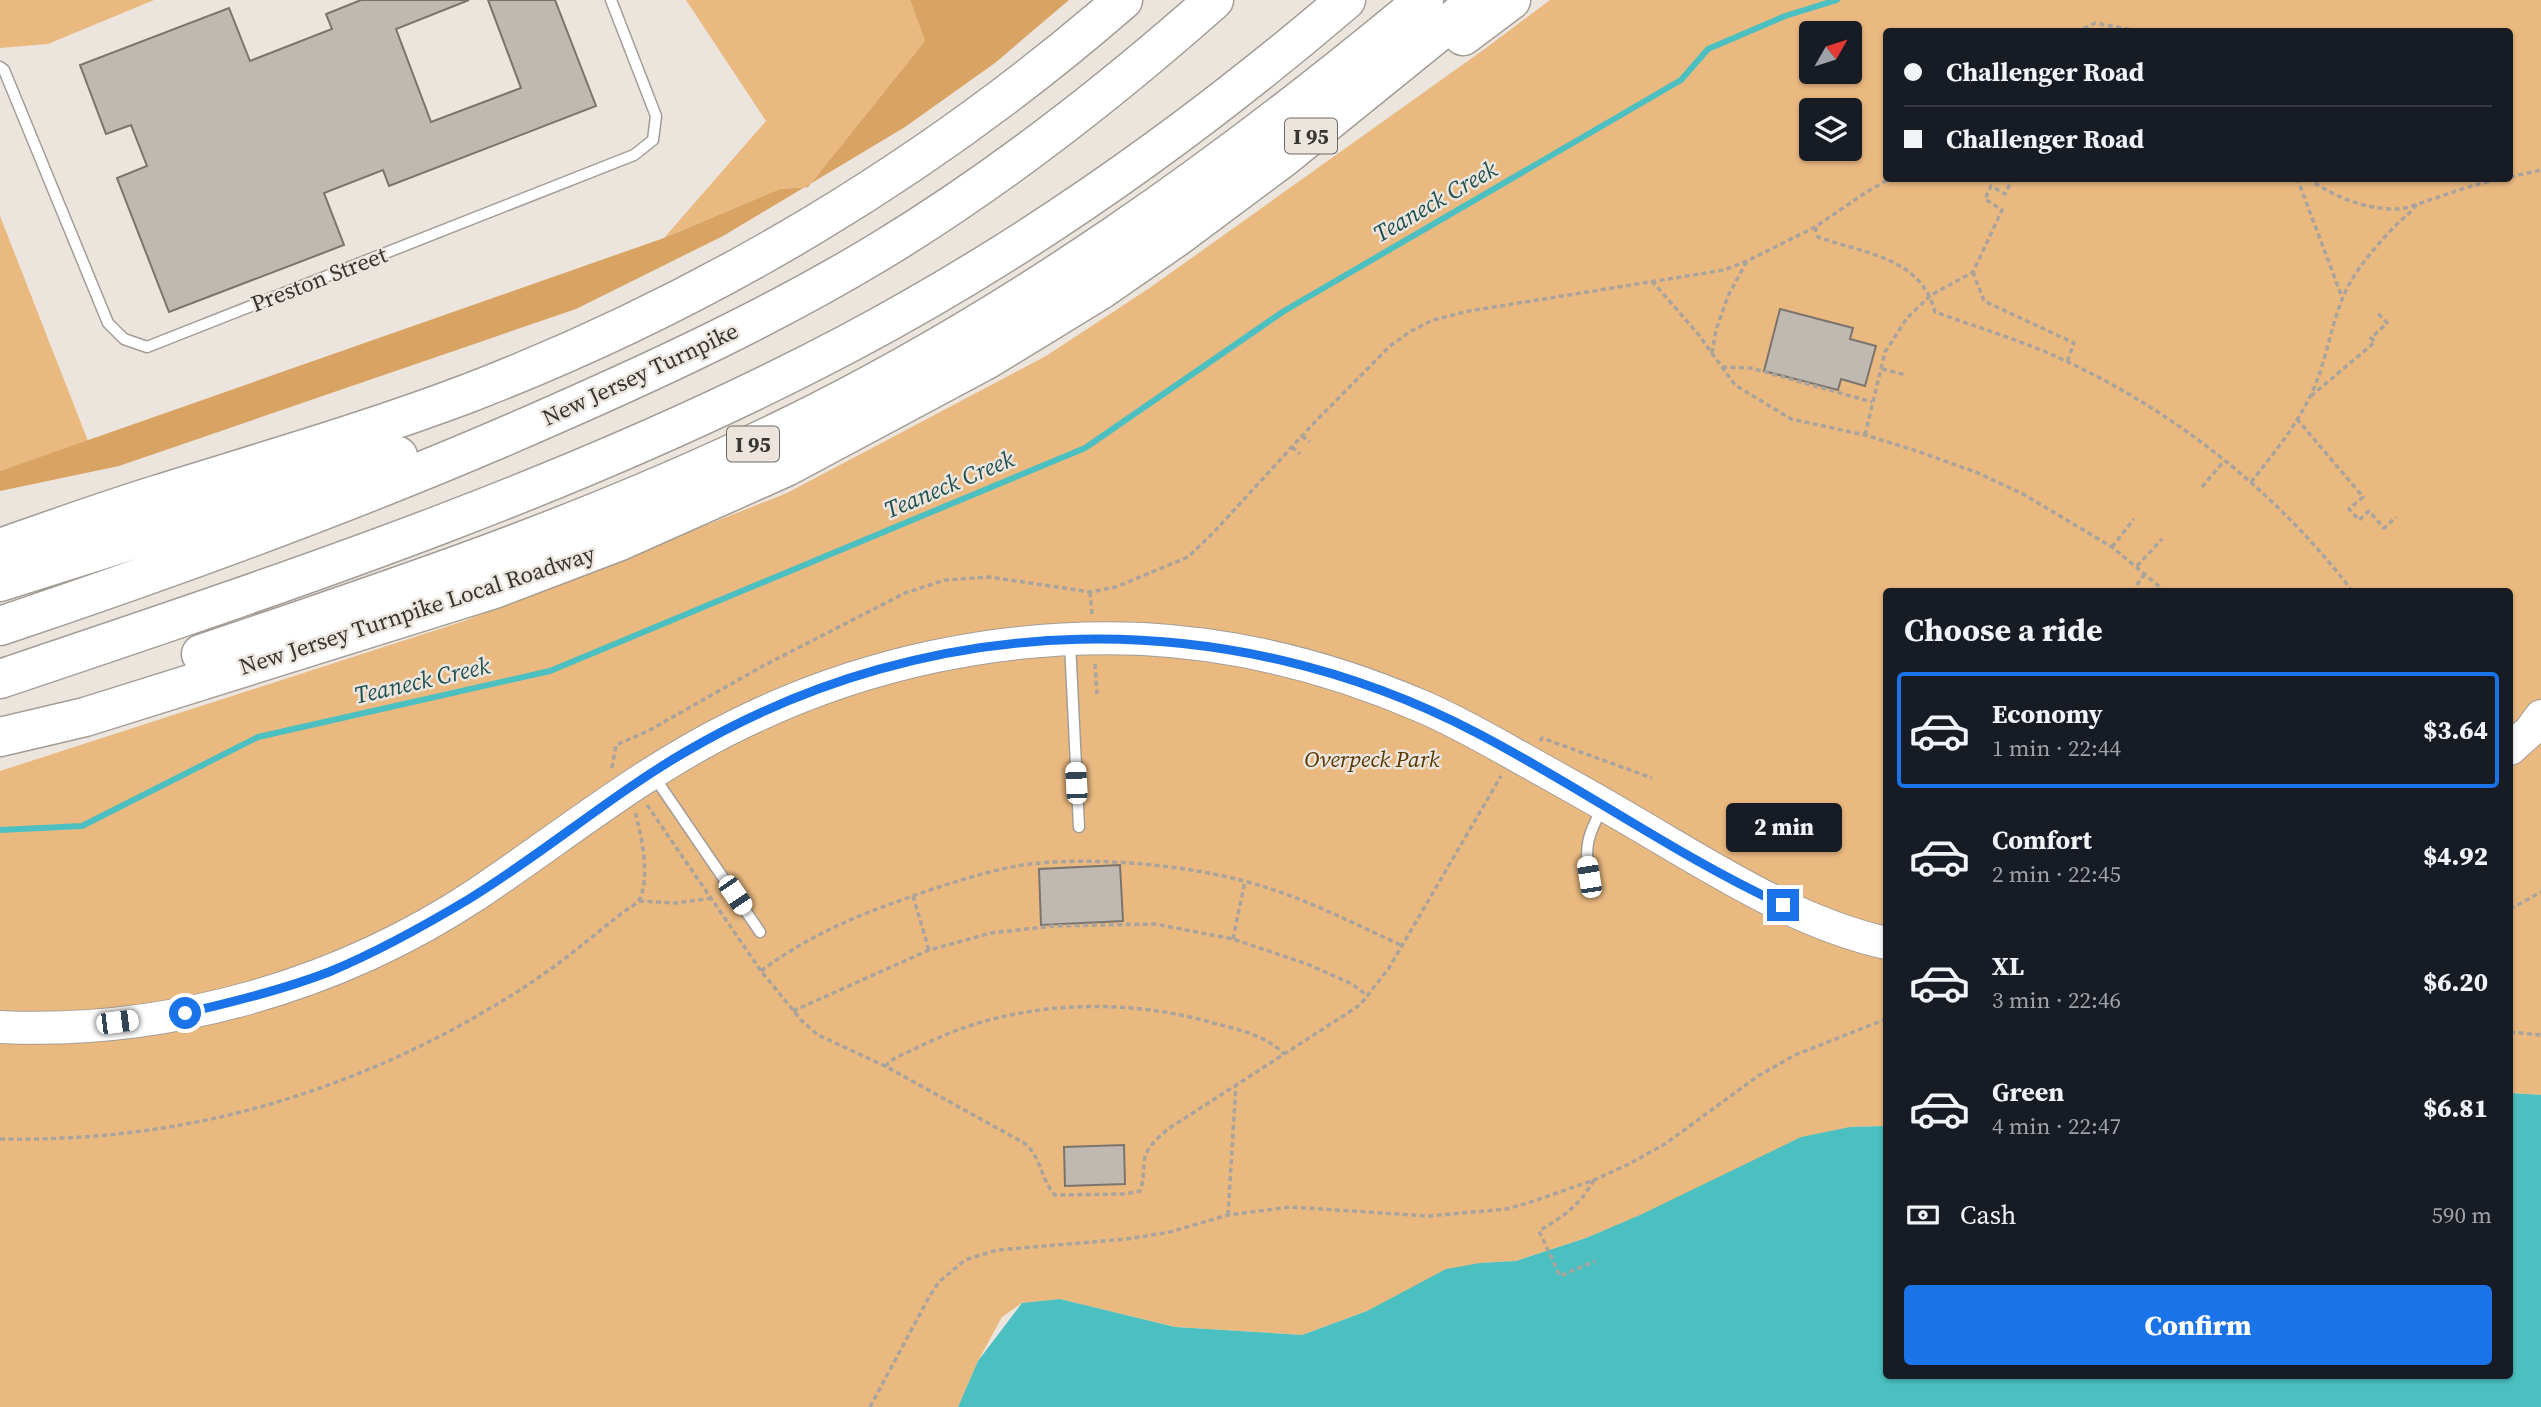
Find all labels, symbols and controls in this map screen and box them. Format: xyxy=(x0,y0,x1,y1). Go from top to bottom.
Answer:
north arrow xyxy=(1799,21,1862,84)
map controls xyxy=(1799,21,1862,161)
text: Challenger Road xyxy=(1946,54,2144,90)
button: layers xyxy=(1799,98,1862,161)
road number: I 95 xyxy=(1285,118,1337,154)
text: Challenger Road xyxy=(1946,121,2144,157)
water label: Teaneck Creek xyxy=(1367,152,1504,250)
street label: Preston Street xyxy=(246,238,392,320)
street label: New Jersey Turnpike xyxy=(537,315,743,433)
road number: I 95 xyxy=(727,426,779,462)
water label: Teaneck Creek xyxy=(879,442,1020,526)
street label: New Jersey Turnpike Local Roadway xyxy=(235,537,599,683)
text: Choose a ride xyxy=(1904,608,2103,652)
water label: Teaneck Creek xyxy=(351,648,494,712)
text: Economy xyxy=(1992,696,2103,732)
icon: car xyxy=(1908,699,1971,762)
text: $3.64 xyxy=(2423,712,2488,748)
text: 1 min · 22:44 xyxy=(1992,732,2121,764)
park label: Overpeck Park xyxy=(1304,743,1440,775)
car xyxy=(1065,761,1088,805)
callout: 2 min xyxy=(1725,804,1841,852)
text: 2 min xyxy=(1754,811,1814,843)
text: Comfort xyxy=(1992,822,2092,858)
icon: car xyxy=(1908,825,1971,888)
text: $4.92 xyxy=(2423,838,2488,874)
car xyxy=(1576,855,1603,899)
text: 2 min · 22:45 xyxy=(1992,858,2121,890)
car xyxy=(715,872,756,918)
route end xyxy=(1767,889,1799,921)
text: XL xyxy=(1992,948,2024,984)
icon: car xyxy=(1908,951,1971,1014)
text: $6.20 xyxy=(2423,964,2488,1000)
text: 3 min · 22:46 xyxy=(1992,984,2121,1016)
route start xyxy=(169,997,201,1029)
car xyxy=(95,1009,140,1035)
text: Green xyxy=(1992,1074,2064,1110)
icon: car xyxy=(1908,1077,1971,1140)
text: $6.81 xyxy=(2423,1090,2488,1126)
text: 4 min · 22:47 xyxy=(1992,1110,2121,1142)
icon: cash xyxy=(1904,1196,1942,1234)
text: Cash xyxy=(1960,1197,2016,1233)
text: 590 m xyxy=(2431,1199,2492,1231)
button: Confirm xyxy=(1904,1285,2492,1365)

